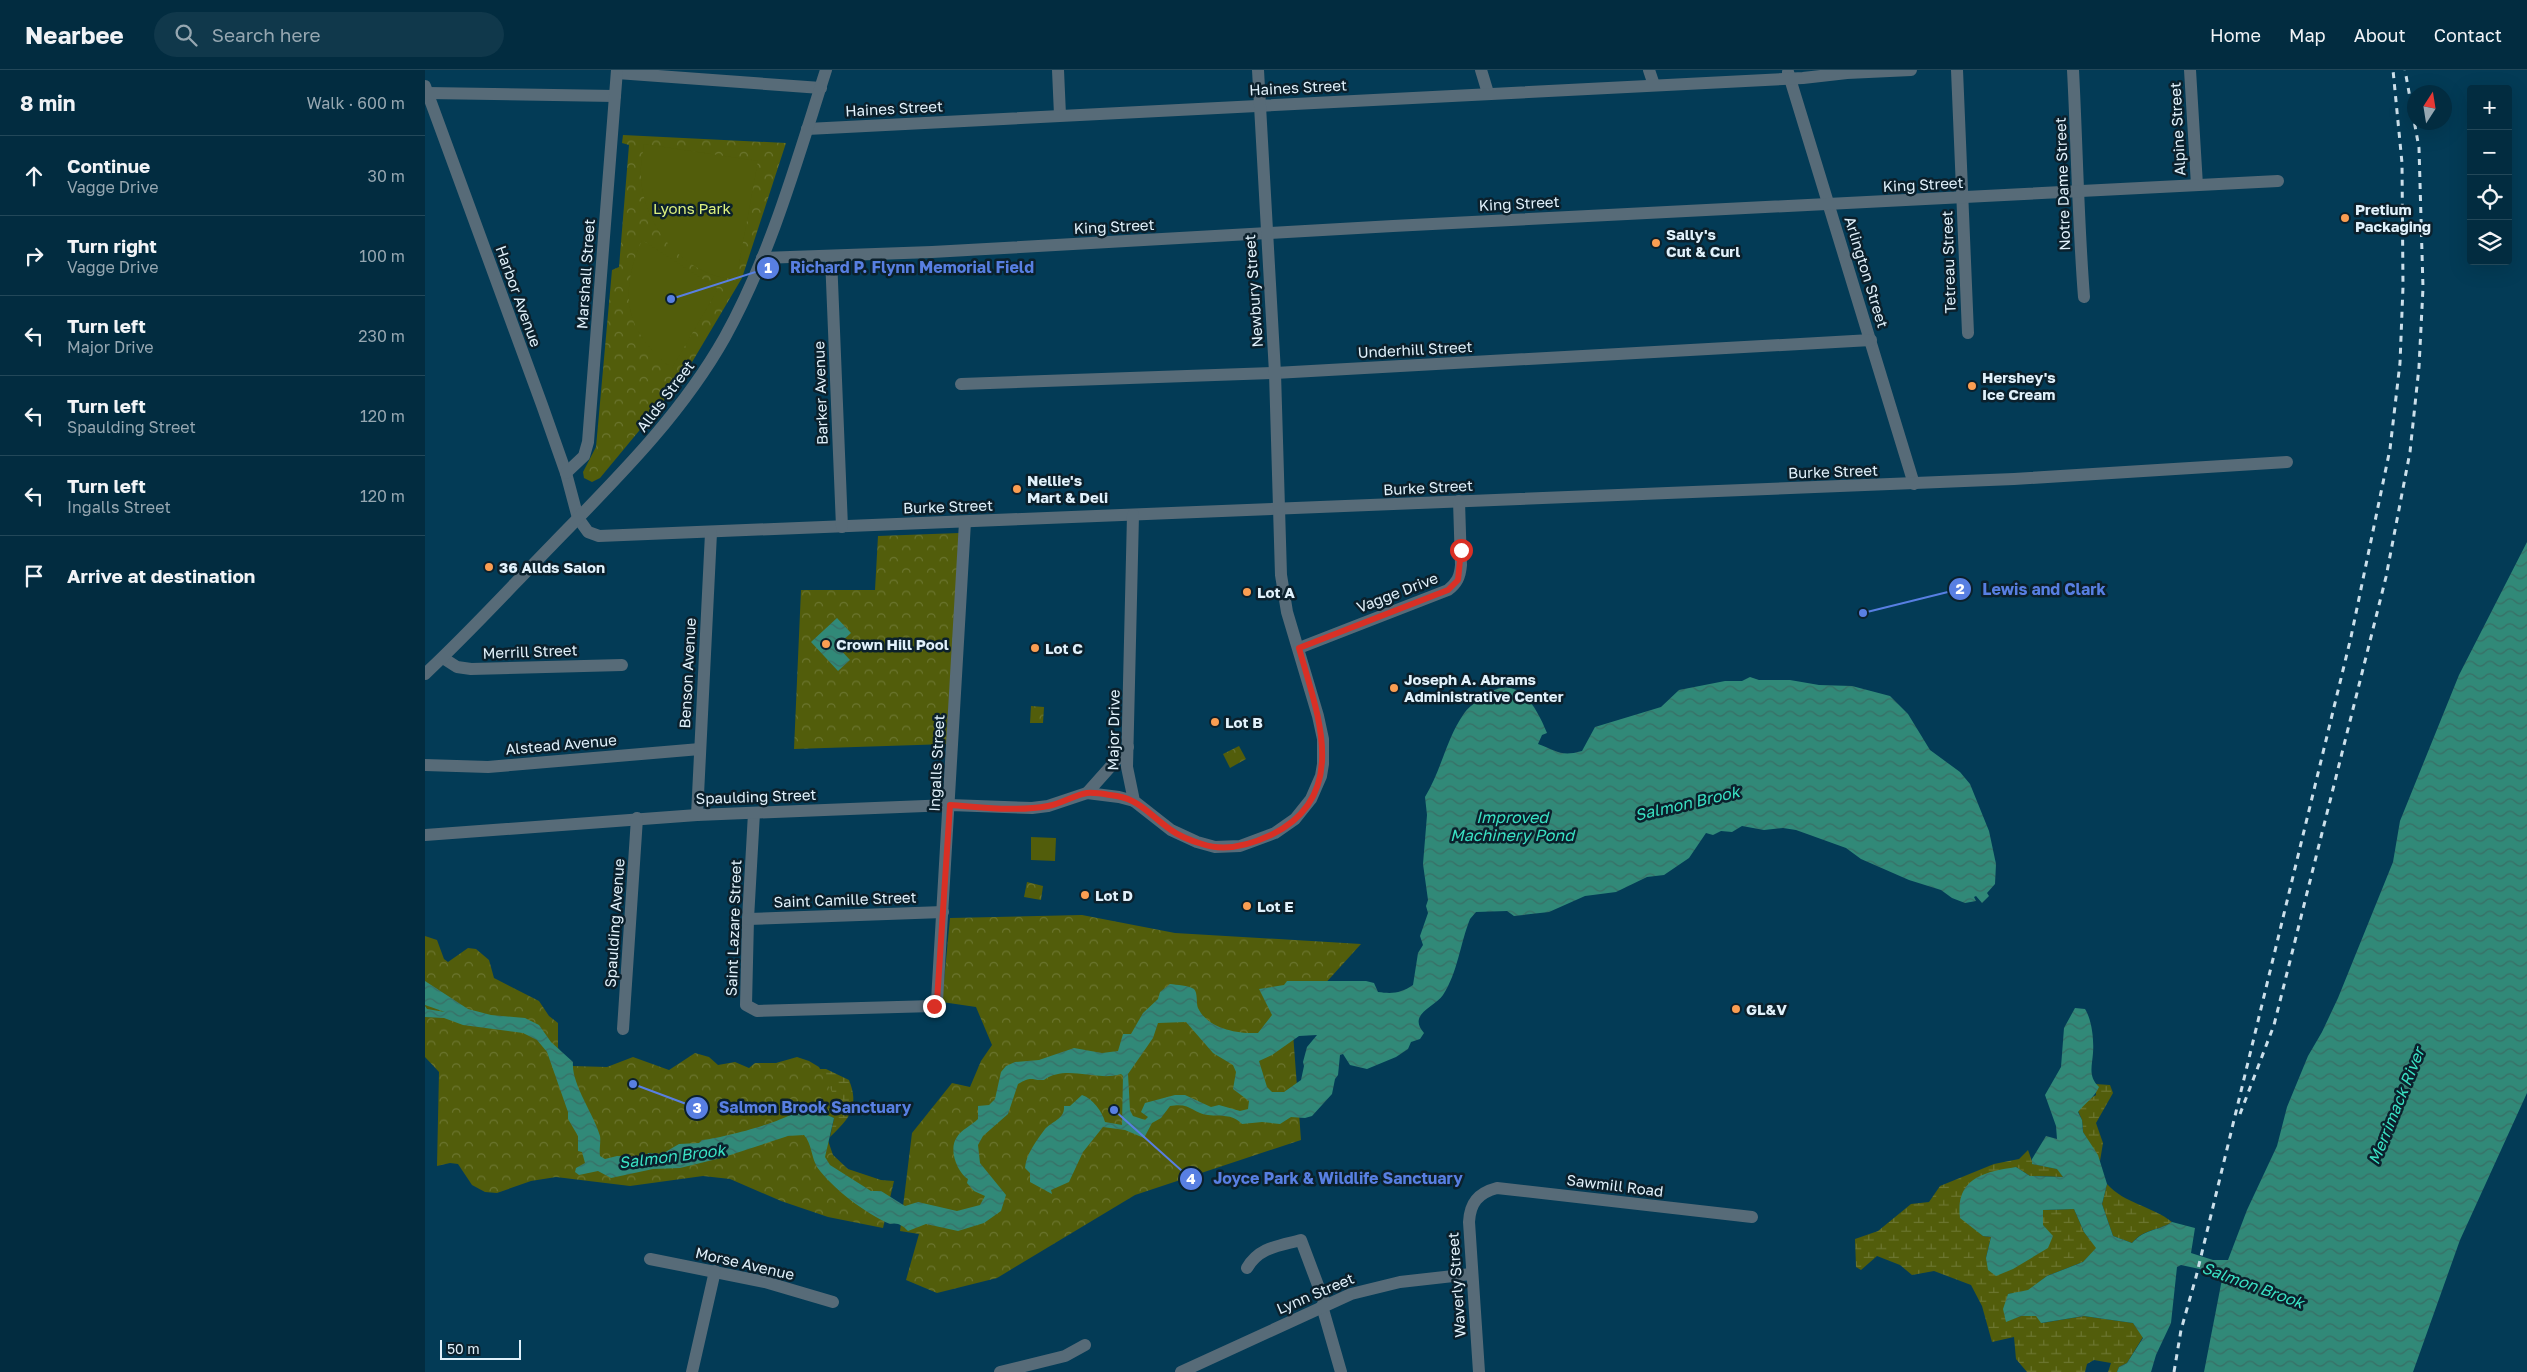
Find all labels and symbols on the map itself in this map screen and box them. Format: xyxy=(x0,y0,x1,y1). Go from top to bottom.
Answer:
street label: Haines Street xyxy=(1249,75,1347,99)
street label: Alpine Street xyxy=(2166,82,2188,176)
north arrow xyxy=(2407,85,2452,130)
street label: Haines Street xyxy=(845,96,943,120)
street label: Notre Dame Street xyxy=(2051,117,2073,251)
street label: King Street xyxy=(1882,173,1964,195)
street label: King Street xyxy=(1478,192,1560,214)
park label: Lyons Park xyxy=(653,199,731,217)
place label: Pretium Packaging xyxy=(2355,200,2431,235)
street label: Tetreau Street xyxy=(1937,210,1959,314)
marker: Pretium Packaging xyxy=(2339,212,2351,224)
street label: Arlington Street xyxy=(1842,214,1892,330)
street label: King Street xyxy=(1073,215,1155,237)
street label: Marshall Street xyxy=(572,218,598,330)
place label: Sally's Cut & Curl xyxy=(1666,225,1740,260)
street label: Newbury Street xyxy=(1240,234,1266,348)
marker: Sally's Cut & Curl xyxy=(1650,237,1662,249)
street label: Harbor Avenue xyxy=(492,243,546,349)
callout: Richard P. Flynn Memorial Field xyxy=(755,252,1044,283)
text: Richard P. Flynn Memorial Field xyxy=(790,257,1034,277)
text: 1 xyxy=(764,258,772,276)
street label: Underhill Street xyxy=(1357,337,1473,361)
street label: Barker Avenue xyxy=(809,341,831,445)
street label: Allds Street xyxy=(632,357,698,435)
place label: Hershey's Ice Cream xyxy=(1982,368,2056,403)
marker: Hershey's Ice Cream xyxy=(1966,380,1978,392)
street label: Burke Street xyxy=(1788,460,1878,482)
place label: Nellie's Mart & Deli xyxy=(1027,471,1108,506)
street label: Burke Street xyxy=(1383,476,1473,498)
marker: Nellie's Mart & Deli xyxy=(1011,483,1023,495)
street label: Burke Street xyxy=(903,495,993,517)
route start xyxy=(1450,539,1473,562)
place label: 36 Allds Salon xyxy=(499,558,605,576)
marker: 36 Allds Salon xyxy=(483,561,495,573)
street label: Vagge Drive xyxy=(1354,568,1441,616)
callout: Lewis and Clark xyxy=(1948,574,2116,605)
text: 2 xyxy=(1955,579,1965,597)
text: Lewis and Clark xyxy=(1982,579,2106,599)
place label: Lot A xyxy=(1257,583,1295,601)
marker: Lot A xyxy=(1241,586,1253,598)
street label: Benson Avenue xyxy=(675,617,699,729)
place label: Crown Hill Pool xyxy=(836,635,949,653)
marker: Crown Hill Pool xyxy=(820,638,832,650)
place label: Lot C xyxy=(1045,639,1083,657)
street label: Merrill Street xyxy=(482,640,578,662)
marker: Lot C xyxy=(1029,642,1041,654)
place label: Joseph A. Abrams Administrative Center xyxy=(1404,670,1564,705)
marker: Joseph A. Abrams Administrative Center xyxy=(1388,682,1400,694)
street label: Major Drive xyxy=(1103,689,1123,771)
place label: Lot B xyxy=(1225,713,1263,731)
street label: Ingalls Street xyxy=(924,714,948,812)
marker: Lot B xyxy=(1209,716,1221,728)
street label: Alstead Avenue xyxy=(505,730,618,758)
water label: Salmon Brook xyxy=(1633,781,1743,825)
street label: Spaulding Street xyxy=(695,785,817,807)
water label: Improved Machinery Pond xyxy=(1450,807,1576,845)
street label: Spaulding Avenue xyxy=(601,858,628,988)
street label: Saint Lazare Street xyxy=(722,859,744,997)
place label: Lot D xyxy=(1095,886,1133,904)
street label: Saint Camille Street xyxy=(773,888,917,910)
marker: Lot D xyxy=(1079,889,1091,901)
place label: Lot E xyxy=(1257,897,1294,915)
marker: Lot E xyxy=(1241,900,1253,912)
route end xyxy=(923,995,946,1018)
place label: GL&V xyxy=(1746,1000,1787,1018)
marker: GL&V xyxy=(1730,1003,1742,1015)
water label: Merrimack River xyxy=(2363,1042,2430,1167)
callout: Salmon Brook Sanctuary xyxy=(684,1092,922,1123)
text: Salmon Brook Sanctuary xyxy=(719,1097,912,1117)
text: 3 xyxy=(692,1098,702,1116)
water label: Salmon Brook xyxy=(618,1139,728,1172)
callout: Joyce Park & Wildlife Sanctuary xyxy=(1178,1163,1473,1194)
text: Joyce Park & Wildlife Sanctuary xyxy=(1213,1168,1463,1188)
text: 4 xyxy=(1186,1169,1196,1187)
street label: Sawmill Road xyxy=(1566,1170,1664,1200)
street label: Waverly Street xyxy=(1443,1232,1469,1338)
street label: Morse Avenue xyxy=(694,1243,797,1283)
water label: Salmon Brook xyxy=(2199,1257,2309,1313)
street label: Lynn Street xyxy=(1274,1269,1356,1317)
scale bar xyxy=(440,1337,521,1360)

